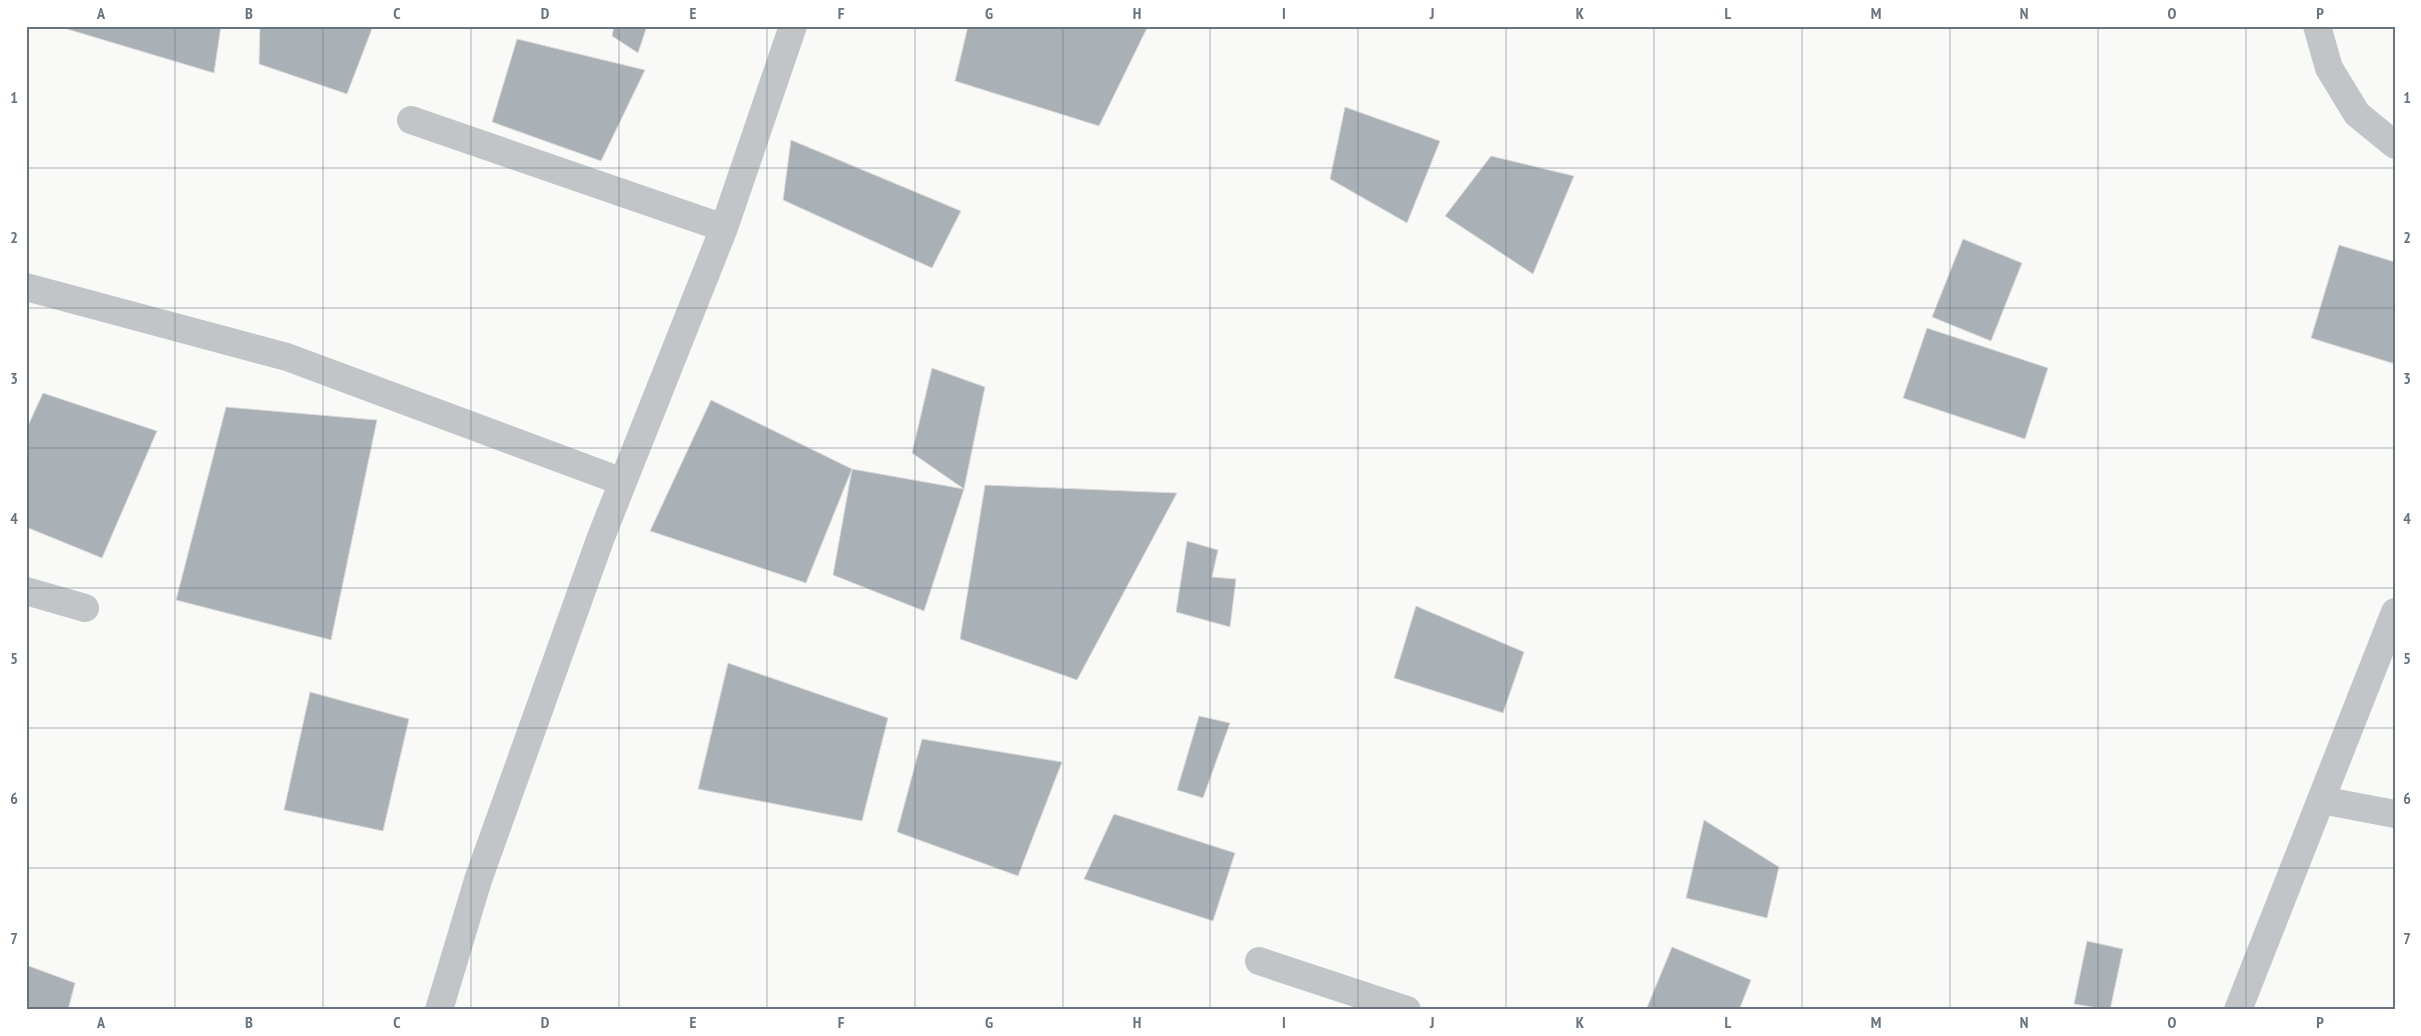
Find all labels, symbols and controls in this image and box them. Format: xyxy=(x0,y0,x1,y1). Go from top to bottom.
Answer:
text: A xyxy=(96,3,106,23)
text: B xyxy=(245,3,253,23)
text: C xyxy=(393,3,401,23)
text: D xyxy=(541,3,550,23)
text: E xyxy=(690,3,697,23)
text: F xyxy=(838,3,845,23)
text: G xyxy=(985,3,993,23)
text: H xyxy=(1133,3,1141,23)
text: I xyxy=(1282,3,1286,23)
text: J xyxy=(1429,3,1434,23)
text: K xyxy=(1576,3,1585,23)
text: L xyxy=(1725,3,1732,23)
text: M xyxy=(1871,3,1881,23)
text: N xyxy=(2020,3,2028,23)
text: O xyxy=(2168,3,2177,23)
text: P xyxy=(2316,3,2324,23)
text: 1 xyxy=(10,87,18,107)
text: 1 xyxy=(2403,87,2411,107)
text: 2 xyxy=(10,227,18,247)
text: 2 xyxy=(2403,227,2411,247)
text: 3 xyxy=(10,368,18,388)
text: 3 xyxy=(2403,368,2411,388)
text: 4 xyxy=(10,508,18,528)
text: 4 xyxy=(2403,508,2411,528)
text: 5 xyxy=(10,648,18,668)
text: 5 xyxy=(2403,648,2411,668)
text: 6 xyxy=(10,788,18,808)
text: 6 xyxy=(2403,788,2411,808)
text: 7 xyxy=(10,928,18,948)
text: 7 xyxy=(2403,928,2411,948)
text: A xyxy=(96,1012,106,1032)
text: B xyxy=(245,1012,253,1032)
text: C xyxy=(393,1012,401,1032)
text: D xyxy=(541,1012,550,1032)
text: E xyxy=(690,1012,697,1032)
text: F xyxy=(838,1012,845,1032)
text: G xyxy=(985,1012,993,1032)
text: H xyxy=(1133,1012,1141,1032)
text: I xyxy=(1282,1012,1286,1032)
text: J xyxy=(1429,1012,1434,1032)
text: K xyxy=(1576,1012,1585,1032)
text: L xyxy=(1725,1012,1732,1032)
text: M xyxy=(1871,1012,1881,1032)
text: N xyxy=(2020,1012,2028,1032)
text: O xyxy=(2168,1012,2177,1032)
text: P xyxy=(2316,1012,2324,1032)

